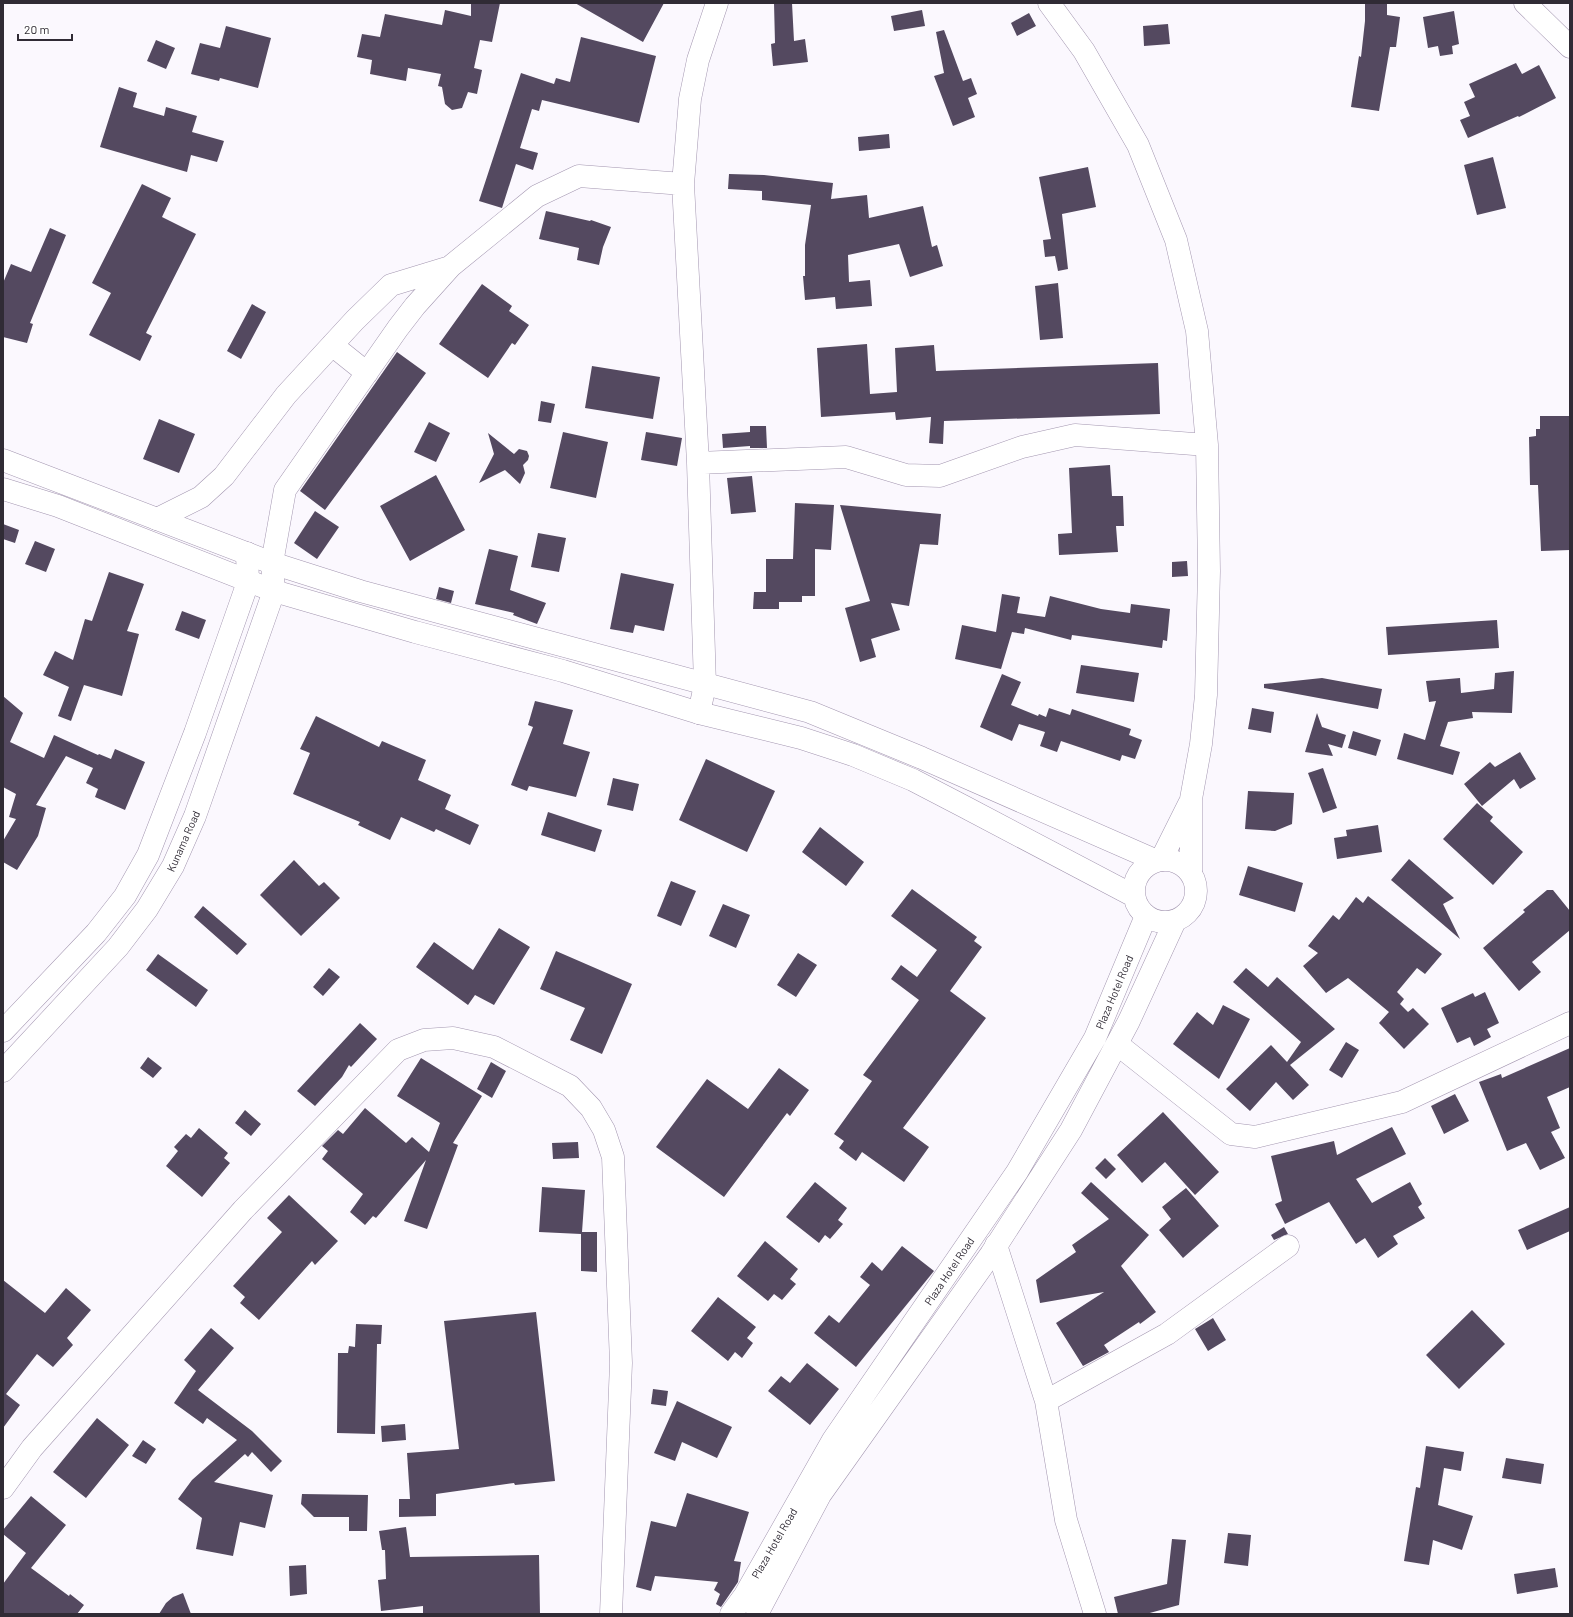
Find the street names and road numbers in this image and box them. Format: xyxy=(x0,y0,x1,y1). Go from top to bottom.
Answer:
street label: Kunama Road xyxy=(164,808,202,874)
street label: Plaza Hotel Road xyxy=(1093,953,1135,1031)
street label: Plaza Hotel Road xyxy=(921,1235,977,1307)
street label: Plaza Hotel Road xyxy=(749,1505,799,1581)

